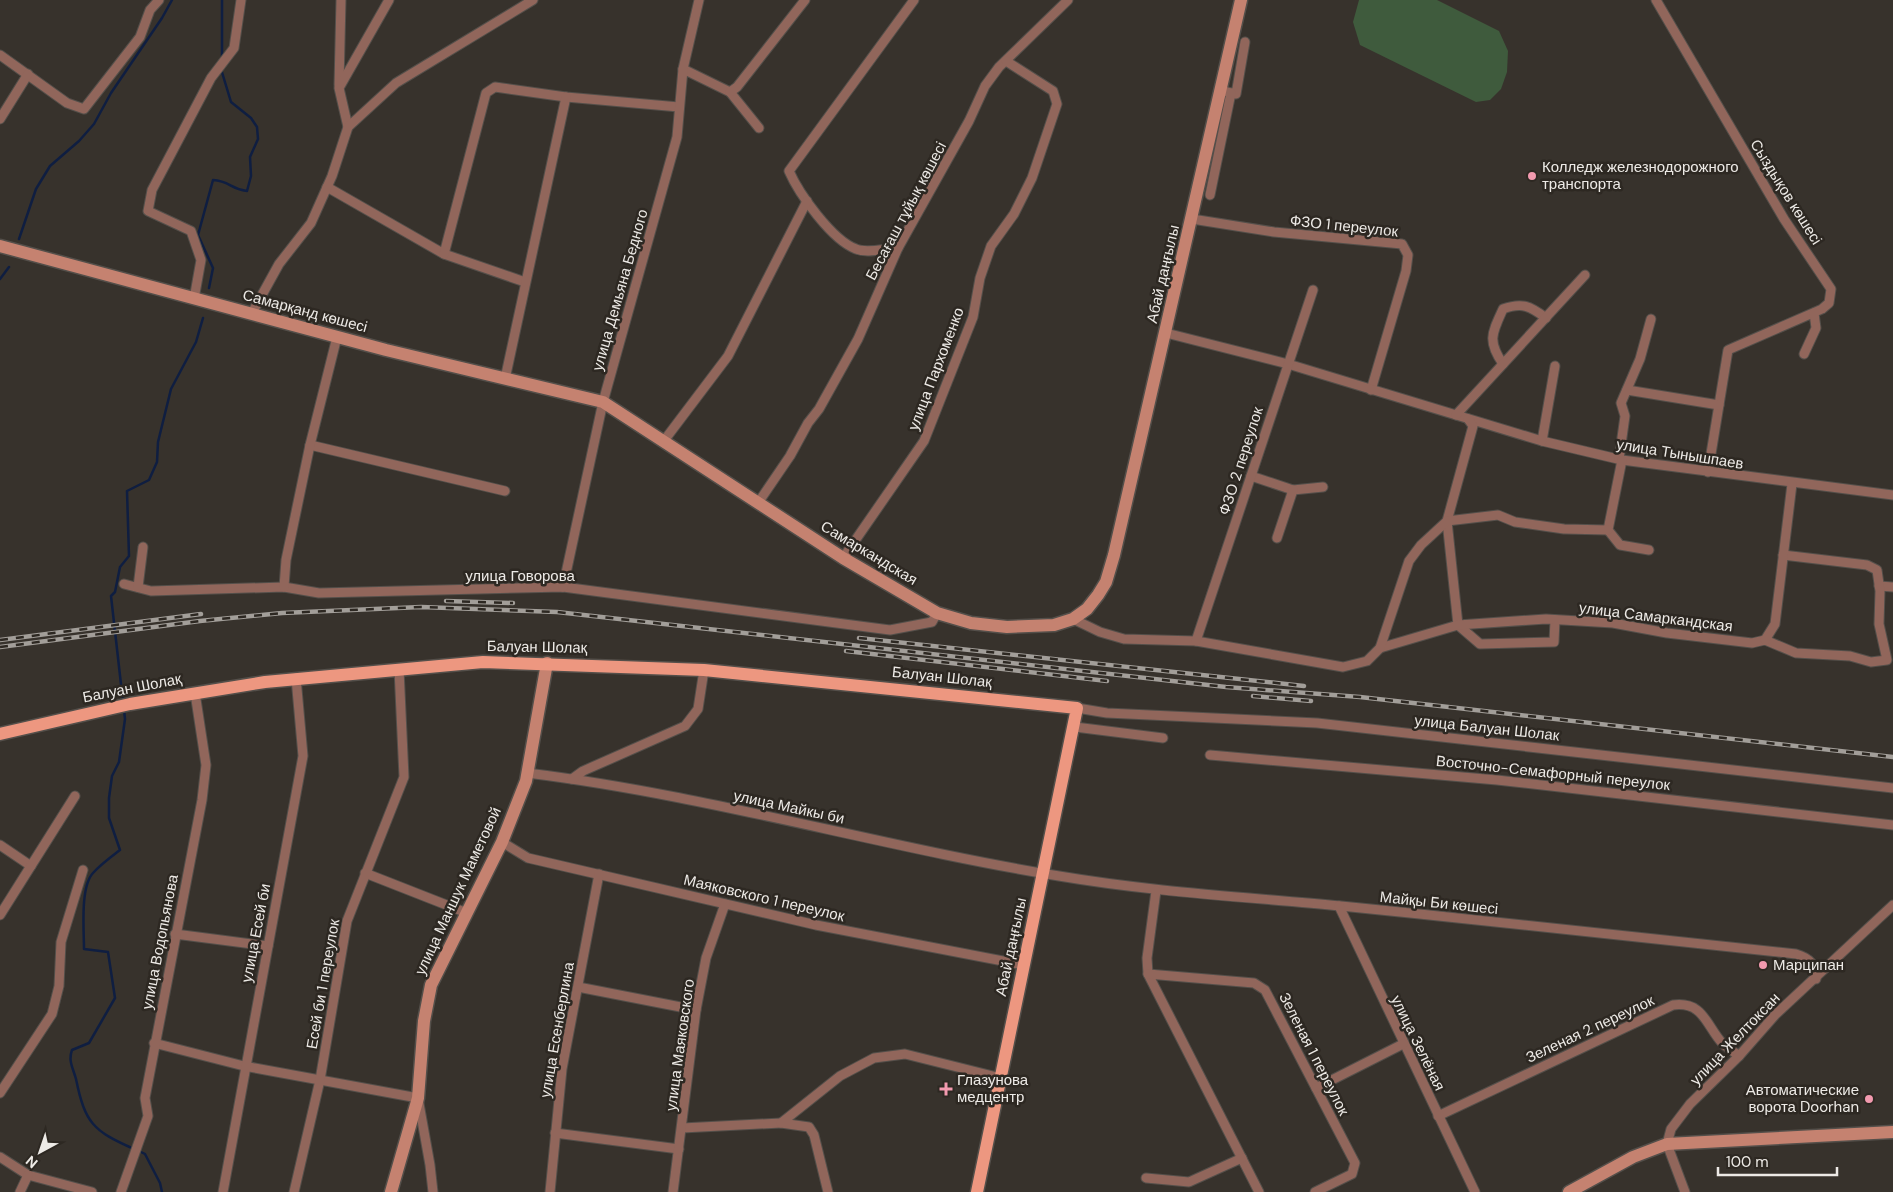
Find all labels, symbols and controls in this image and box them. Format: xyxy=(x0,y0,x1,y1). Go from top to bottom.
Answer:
street label: Сыздықов көшесі xyxy=(1746,136,1826,248)
street label: Бесағаш тұйық көшесі xyxy=(861,138,951,284)
place label: Колледж железнодорожного транспорта xyxy=(1542,157,1739,194)
marker: Колледж железнодорожного транспорта xyxy=(1526,170,1538,182)
street label: улица Демьяна Бедного xyxy=(587,207,653,373)
street label: ФЗО 1 переулок xyxy=(1289,210,1399,242)
street label: Абай даңғылы xyxy=(1142,223,1184,325)
street label: Самарқанд көшесі xyxy=(240,285,370,337)
street label: улица Пархоменко xyxy=(903,305,969,433)
street label: ФЗО 2 переулок xyxy=(1214,404,1268,518)
street label: улица Тынышпаев xyxy=(1615,434,1745,474)
street label: Самаркандская xyxy=(817,516,921,590)
street label: улица Говорова xyxy=(465,566,575,586)
street label: улица Самаркандская xyxy=(1578,598,1734,636)
street label: Балуан Шолақ xyxy=(487,636,588,658)
street label: Балуан Шолақ xyxy=(891,662,993,692)
street label: Балуан Шолақ xyxy=(81,669,184,707)
street label: улица Балуан Шолак xyxy=(1414,710,1561,746)
street label: Восточно-Семафорный переулок xyxy=(1435,751,1672,795)
street label: улица Майкы би xyxy=(732,785,846,829)
street label: улица Маншук Маметовой xyxy=(410,804,506,978)
street label: Маяковского 1 переулок xyxy=(682,870,847,926)
street label: улица Водопьянова xyxy=(137,872,183,1011)
street label: улица Есей би xyxy=(237,882,275,984)
street label: Майқы Би көшесі xyxy=(1379,887,1499,919)
street label: Абай даңғылы xyxy=(991,896,1031,998)
street label: Есей би 1 переулок xyxy=(302,917,344,1051)
place label: Марципан xyxy=(1773,955,1844,975)
marker: Марципан xyxy=(1757,959,1769,971)
street label: улица Есенберлина xyxy=(535,960,579,1099)
street label: улица Маяковского xyxy=(661,978,699,1112)
street label: улица Желтоксан xyxy=(1686,988,1784,1090)
street label: Зеленая 1 переулок xyxy=(1274,989,1354,1119)
street label: Зеленая 2 переулок xyxy=(1523,990,1658,1068)
street label: улица Зелёная xyxy=(1386,992,1450,1094)
place label: Глазунова медцентр xyxy=(957,1070,1029,1107)
place label: Автоматические ворота Doorhan xyxy=(1746,1080,1859,1117)
marker: Глазунова медцентр xyxy=(939,1082,953,1096)
marker: Автоматические ворота Doorhan xyxy=(1863,1093,1875,1105)
north arrow xyxy=(15,1127,65,1177)
scale bar xyxy=(1718,1144,1837,1176)
text: N xyxy=(22,1152,41,1172)
text: 100 m xyxy=(1726,1152,1769,1172)

